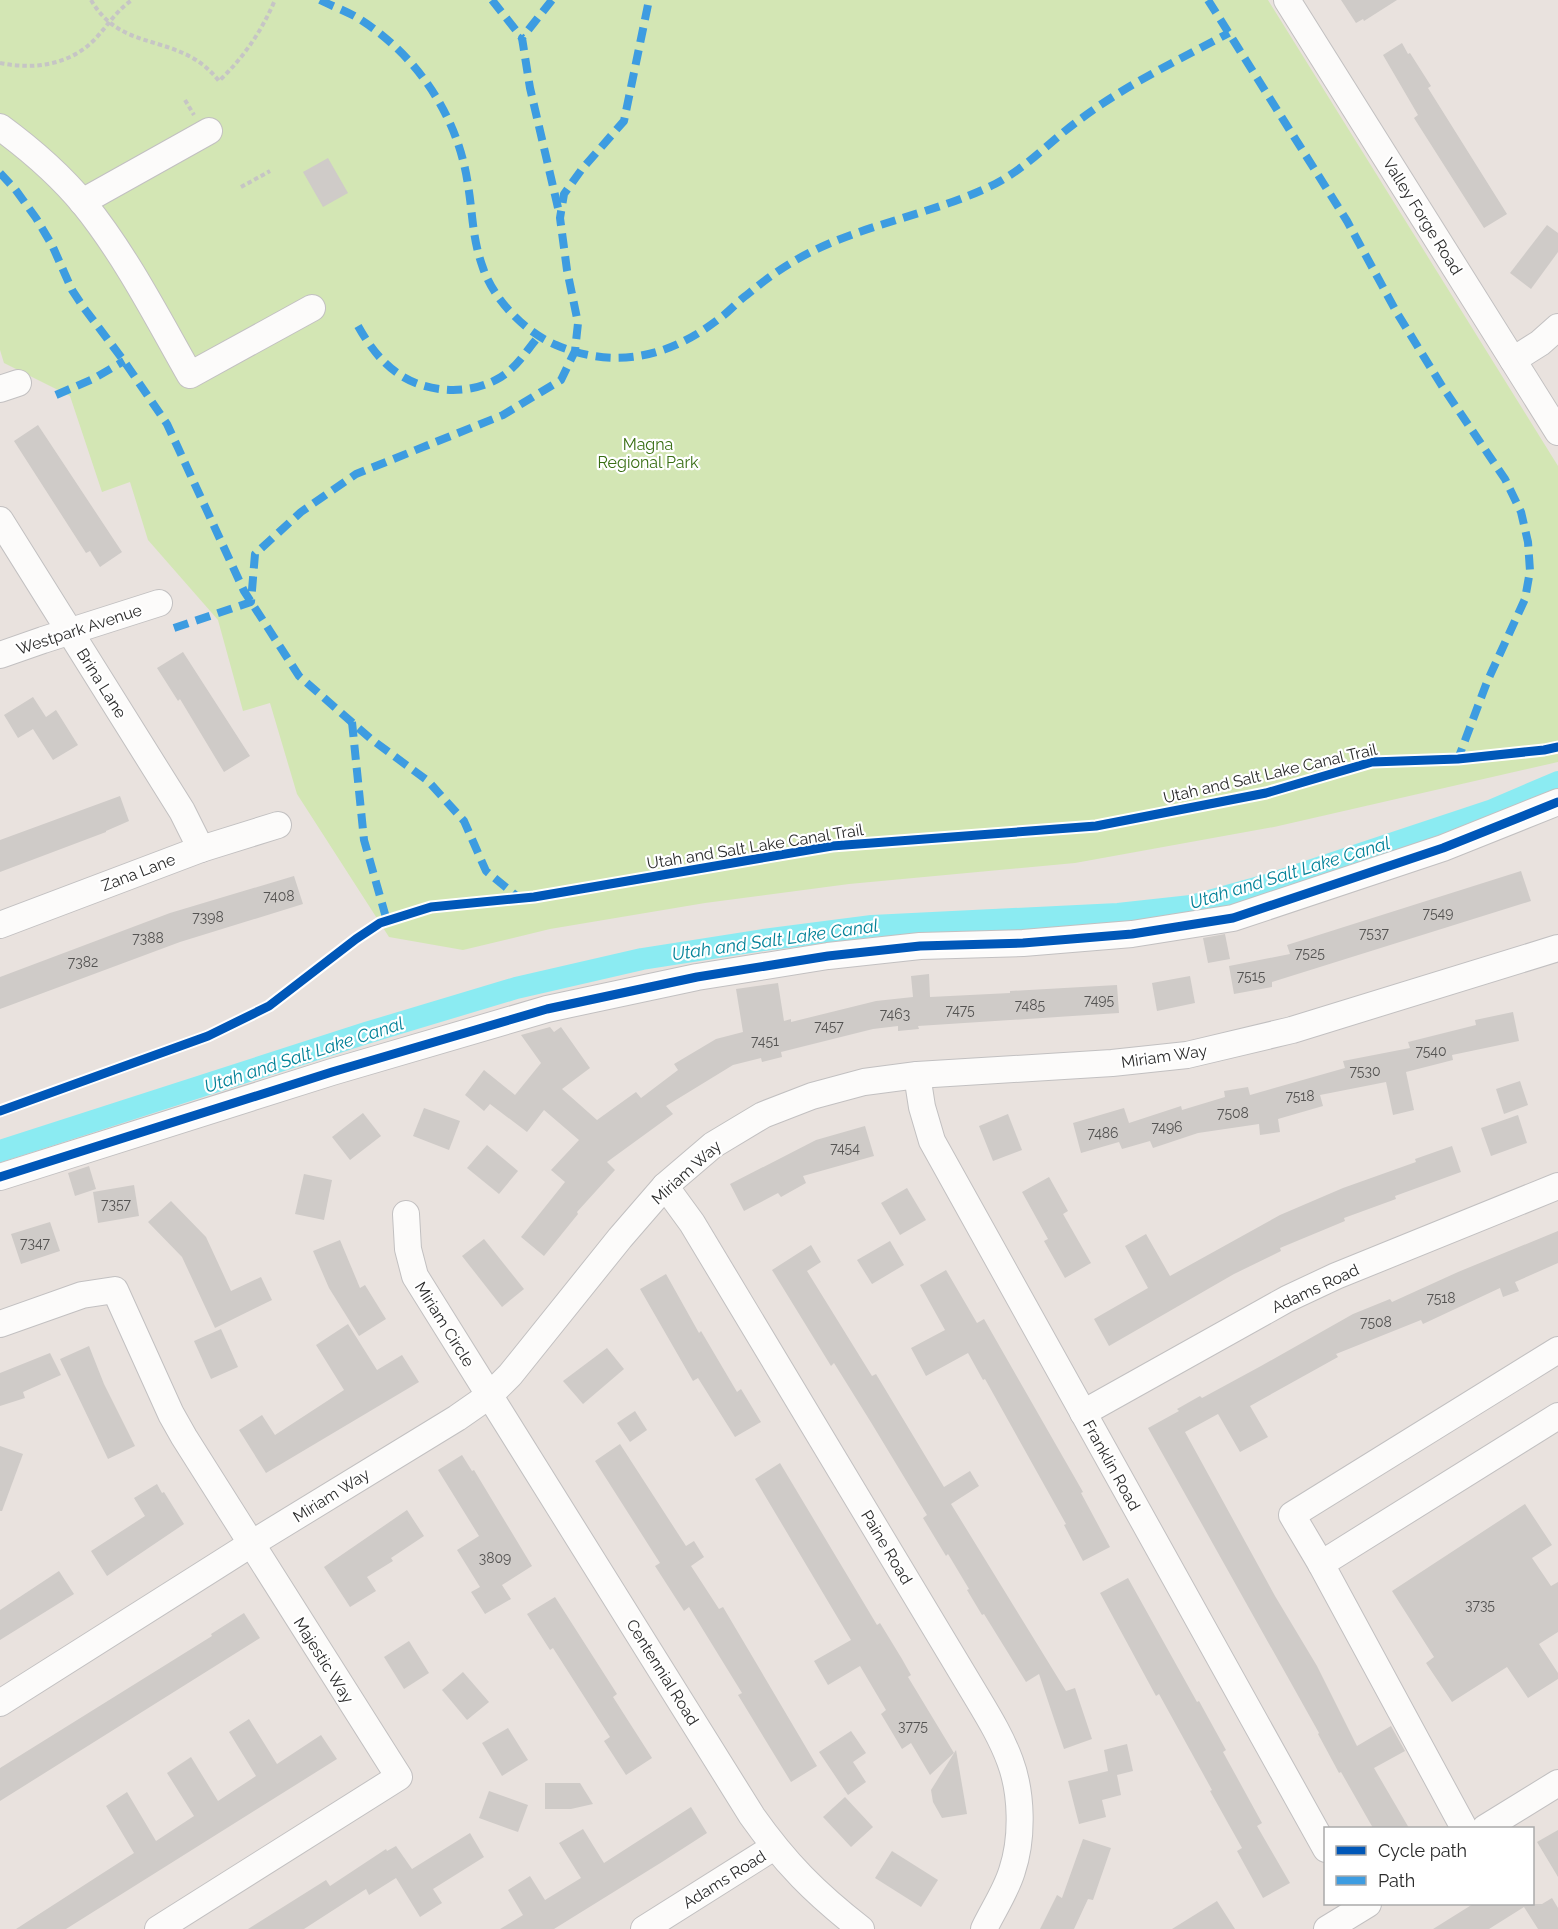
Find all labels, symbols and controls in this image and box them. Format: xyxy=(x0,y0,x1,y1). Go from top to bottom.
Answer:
street label: Valley Forge Road xyxy=(1379,154,1466,278)
park label: Magna Regional Park xyxy=(597,435,699,472)
street label: Westpark Avenue xyxy=(14,600,144,659)
street label: Brina Lane xyxy=(73,645,130,722)
street label: Utah and Salt Lake Canal Trail xyxy=(1161,739,1380,807)
street label: Utah and Salt Lake Canal Trail xyxy=(645,820,865,873)
water label: Utah and Salt Lake Canal xyxy=(1187,832,1393,913)
street label: Zana Lane xyxy=(99,850,178,895)
house number: 7408 xyxy=(263,888,295,904)
house number: 7549 xyxy=(1423,905,1453,921)
house number: 7398 xyxy=(192,909,224,925)
water label: Utah and Salt Lake Canal xyxy=(670,915,880,964)
house number: 7537 xyxy=(1359,925,1389,941)
house number: 7388 xyxy=(132,930,164,946)
house number: 7525 xyxy=(1295,945,1325,961)
house number: 7382 xyxy=(68,954,98,970)
house number: 7515 xyxy=(1237,968,1266,984)
house number: 7495 xyxy=(1084,992,1114,1008)
house number: 7485 xyxy=(1015,997,1046,1013)
house number: 7475 xyxy=(945,1002,975,1018)
house number: 7463 xyxy=(880,1006,910,1022)
water label: Utah and Salt Lake Canal xyxy=(201,1012,406,1097)
house number: 7457 xyxy=(814,1018,844,1034)
house number: 7451 xyxy=(751,1033,779,1049)
street label: Miriam Way xyxy=(1120,1041,1209,1072)
house number: 7540 xyxy=(1415,1043,1447,1059)
house number: 7530 xyxy=(1350,1063,1380,1079)
house number: 7518 xyxy=(1285,1088,1315,1104)
house number: 7508 xyxy=(1217,1105,1249,1121)
house number: 7496 xyxy=(1151,1119,1183,1135)
house number: 7486 xyxy=(1087,1125,1119,1141)
street label: Miriam Way xyxy=(648,1136,725,1208)
house number: 7454 xyxy=(830,1140,860,1156)
house number: 7357 xyxy=(101,1196,132,1212)
house number: 7347 xyxy=(20,1235,51,1251)
street label: Adams Road xyxy=(1269,1260,1362,1317)
street label: Miriam Circle xyxy=(411,1278,478,1370)
house number: 7518 xyxy=(1426,1290,1456,1306)
house number: 7508 xyxy=(1360,1314,1392,1330)
street label: Franklin Road xyxy=(1079,1417,1144,1514)
street label: Miriam Way xyxy=(290,1464,373,1526)
street label: Paine Road xyxy=(857,1507,916,1588)
house number: 3809 xyxy=(479,1550,511,1566)
house number: 3735 xyxy=(1465,1597,1495,1613)
street label: Majestic Way xyxy=(290,1614,358,1707)
street label: Centennial Road xyxy=(622,1616,703,1729)
house number: 3775 xyxy=(898,1718,928,1734)
legend xyxy=(1324,1827,1534,1905)
text: Cycle path xyxy=(1378,1840,1467,1861)
street label: Adams Road xyxy=(679,1846,769,1912)
text: Path xyxy=(1378,1870,1415,1891)

